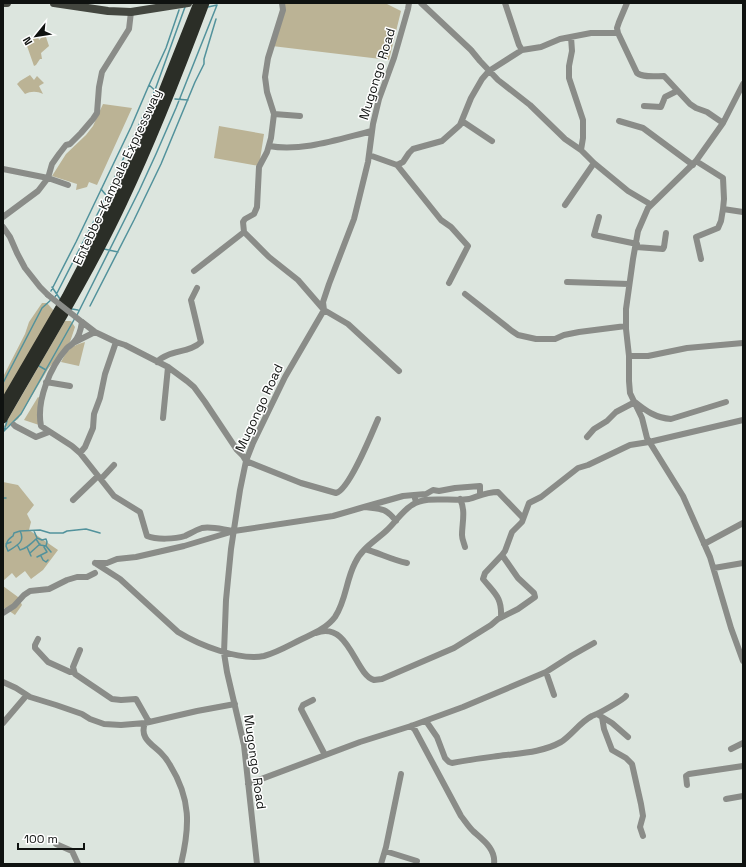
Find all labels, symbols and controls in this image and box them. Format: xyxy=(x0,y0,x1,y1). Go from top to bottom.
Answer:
north arrow xyxy=(16,16,56,56)
street label: Mugongo Road xyxy=(355,26,399,122)
text: N xyxy=(19,34,35,48)
street label: Entebbe–Kampala Expressway xyxy=(69,86,165,268)
street label: Mugongo Road xyxy=(231,361,287,455)
street label: Mugongo Road xyxy=(240,714,270,810)
scale bar xyxy=(18,825,84,851)
text: 100 m xyxy=(24,831,58,847)

